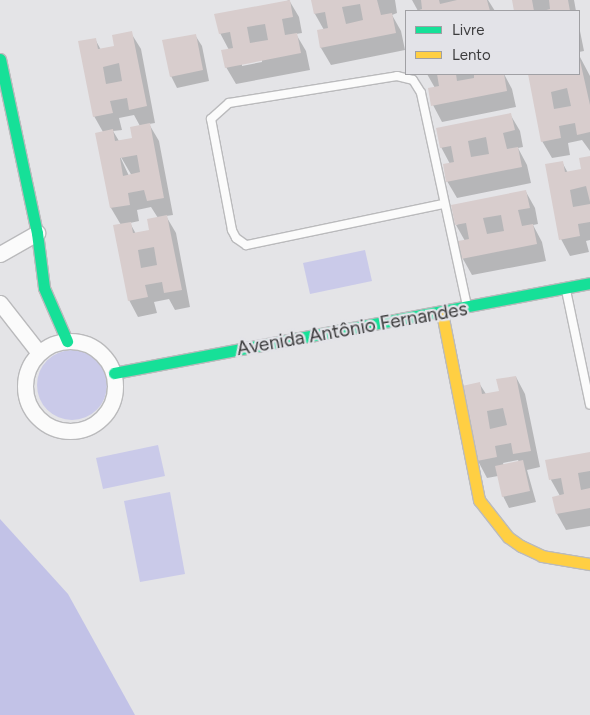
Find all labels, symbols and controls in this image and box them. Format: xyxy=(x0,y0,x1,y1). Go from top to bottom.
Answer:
legend xyxy=(405,10,580,75)
text: Livre xyxy=(452,21,484,39)
text: Lento xyxy=(452,46,491,64)
street label: Avenida Antônio Fernandes xyxy=(235,297,469,361)

